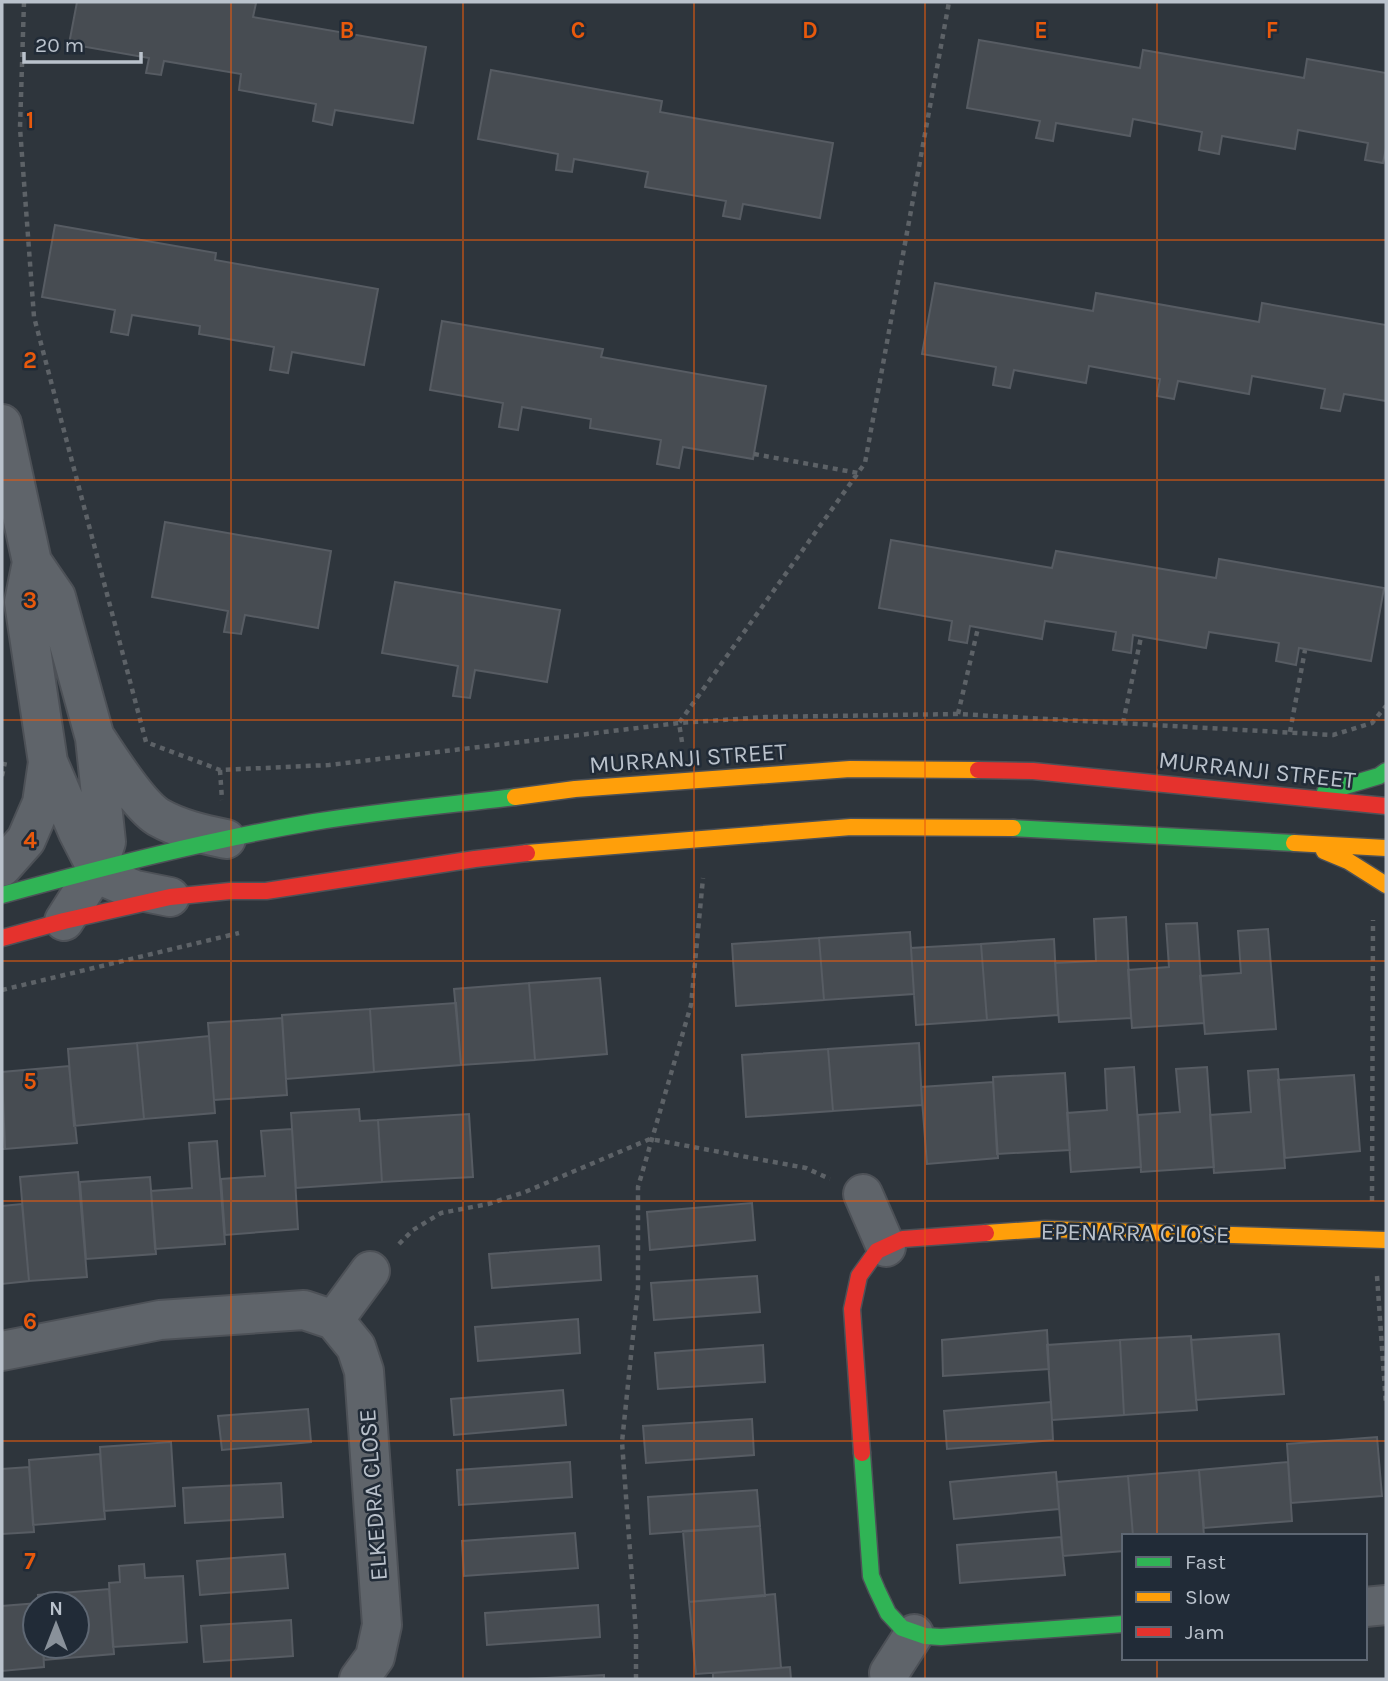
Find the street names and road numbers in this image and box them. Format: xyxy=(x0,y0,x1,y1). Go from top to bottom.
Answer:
street label: MURRANJI STREET xyxy=(588,737,788,779)
street label: MURRANJI STREET xyxy=(1157,746,1357,794)
street label: EPENARRA CLOSE xyxy=(1040,1217,1230,1249)
street label: ELKEDRA CLOSE xyxy=(353,1408,393,1582)

